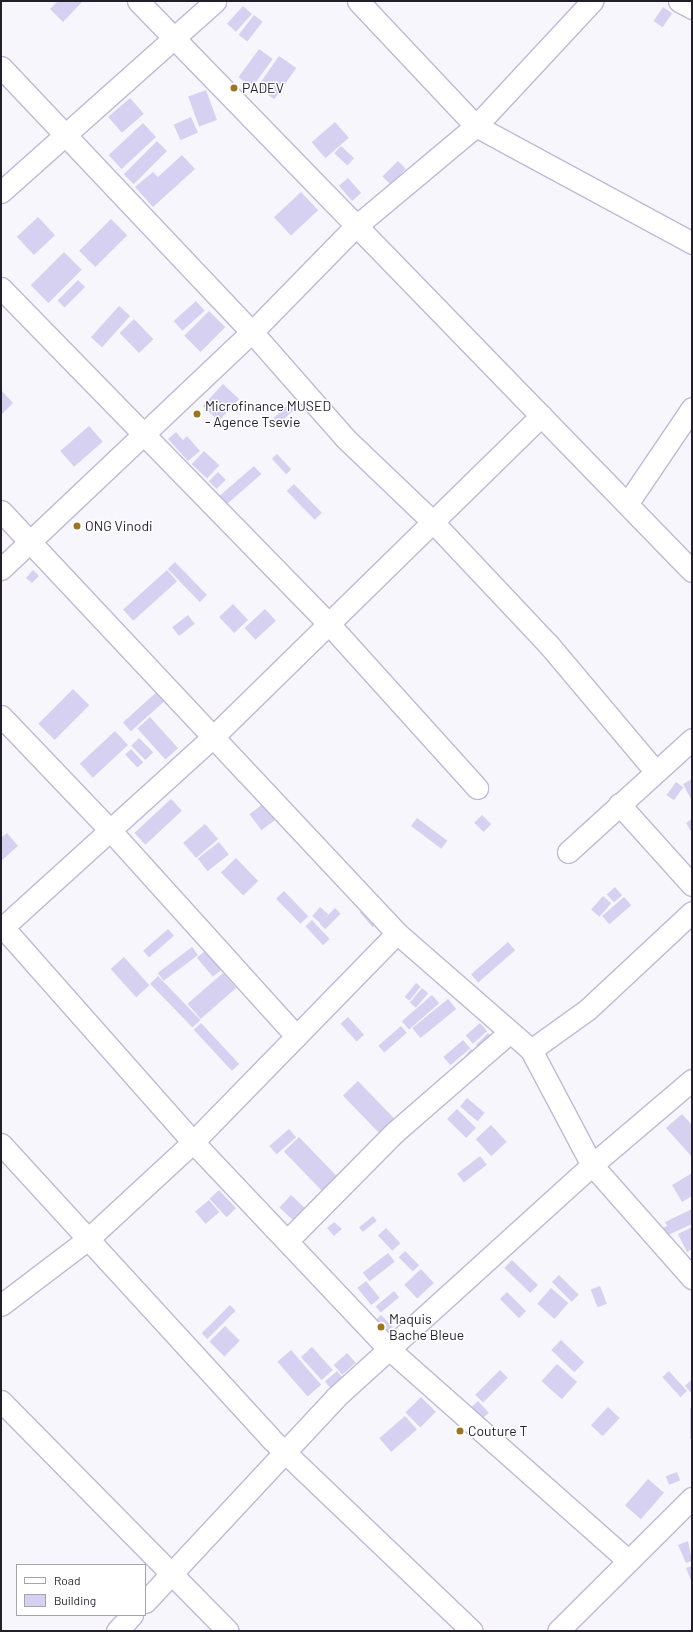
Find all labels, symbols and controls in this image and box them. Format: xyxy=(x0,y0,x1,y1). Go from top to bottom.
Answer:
place label: PADEV xyxy=(242,80,284,96)
marker: PADEV xyxy=(229,83,239,93)
place label: Microfinance MUSED - Agence Tsevie xyxy=(205,398,331,430)
marker: Microfinance MUSED - Agence Tsevie xyxy=(192,409,202,419)
place label: ONG Vinodi xyxy=(85,518,153,534)
marker: ONG Vinodi xyxy=(72,521,82,531)
place label: Maquis Bache Bleue xyxy=(389,1311,464,1344)
marker: Maquis Bache Bleue xyxy=(376,1322,386,1332)
place label: Couture T xyxy=(468,1423,527,1439)
marker: Couture T xyxy=(455,1426,465,1436)
legend xyxy=(16,1564,146,1616)
text: Road xyxy=(54,1573,81,1587)
text: Building xyxy=(54,1593,96,1607)

